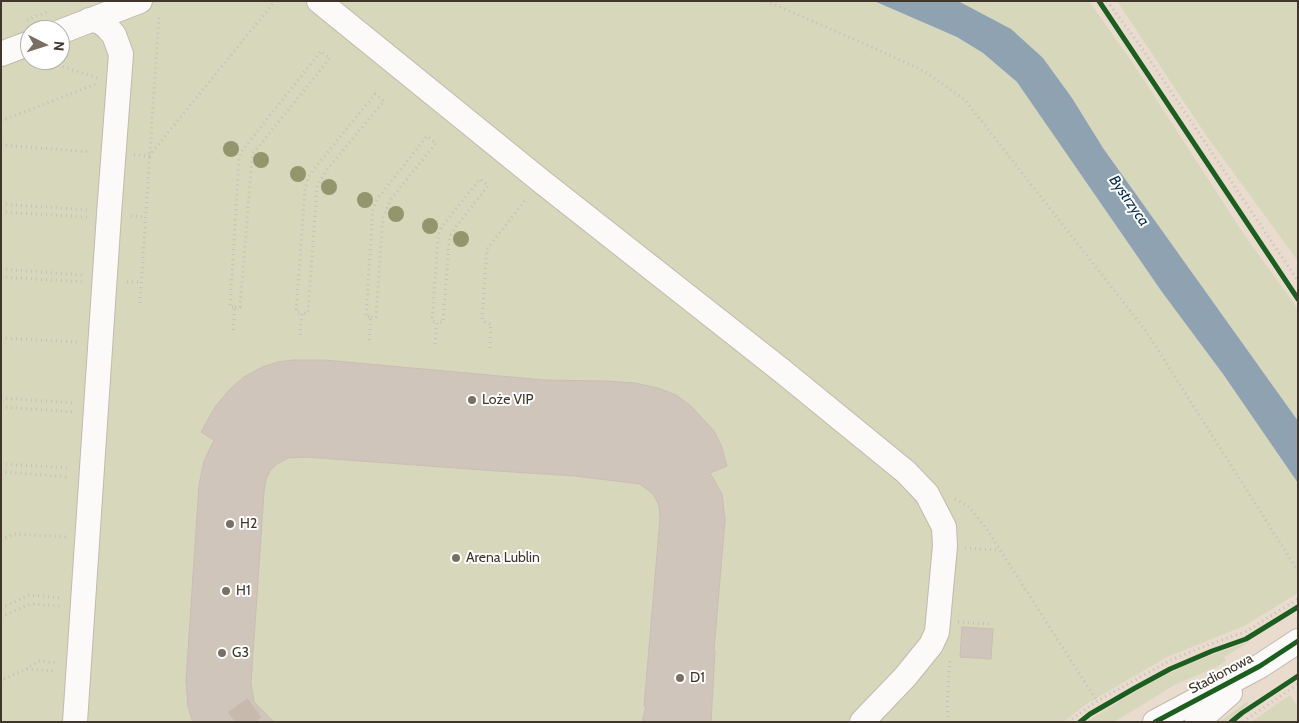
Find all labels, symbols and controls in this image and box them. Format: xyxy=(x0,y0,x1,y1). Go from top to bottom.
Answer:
north arrow xyxy=(20,20,70,70)
text: N xyxy=(50,41,68,52)
water label: Bystrzyca xyxy=(1105,172,1153,230)
place label: Loże VIP xyxy=(482,392,534,408)
marker: Loże VIP xyxy=(466,394,478,406)
place label: H2 xyxy=(240,516,257,532)
marker: H2 xyxy=(224,518,236,530)
place label: Arena Lublin xyxy=(466,550,540,566)
marker: Arena Lublin xyxy=(450,552,462,564)
place label: H1 xyxy=(236,583,250,599)
marker: H1 xyxy=(220,585,232,597)
place label: G3 xyxy=(232,645,249,661)
marker: G3 xyxy=(216,647,228,659)
street label: Stadionowa xyxy=(1186,650,1256,698)
place label: D1 xyxy=(690,670,705,686)
marker: D1 xyxy=(674,672,686,684)

